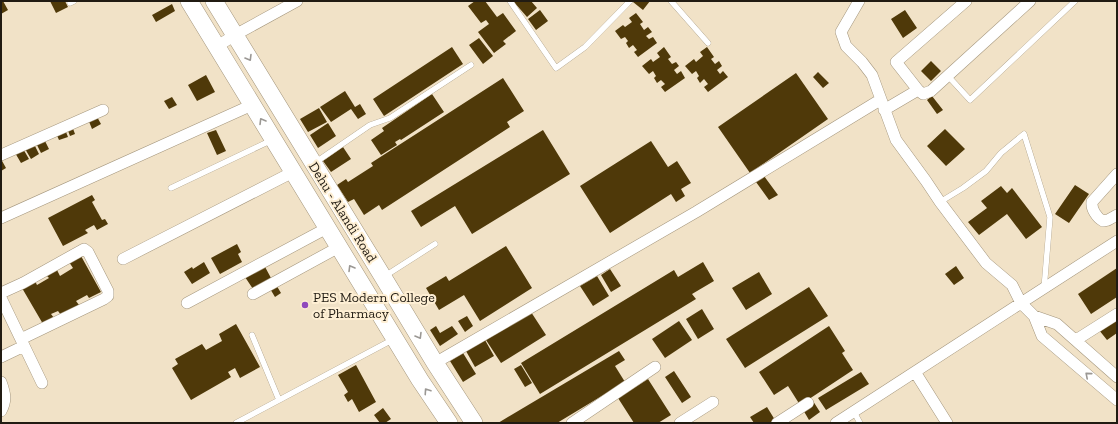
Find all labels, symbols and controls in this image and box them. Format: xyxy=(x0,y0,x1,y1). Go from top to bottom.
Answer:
one-way arrow xyxy=(244,54,251,61)
one-way arrow xyxy=(259,118,266,125)
street label: Dehu - Alandi Road xyxy=(305,159,381,266)
one-way arrow xyxy=(349,265,356,272)
place label: PES Modern College of Pharmacy xyxy=(313,289,435,322)
marker: PES Modern College of Pharmacy xyxy=(300,300,310,310)
one-way arrow xyxy=(414,332,421,339)
one-way arrow xyxy=(1085,372,1092,379)
one-way arrow xyxy=(424,388,432,395)

